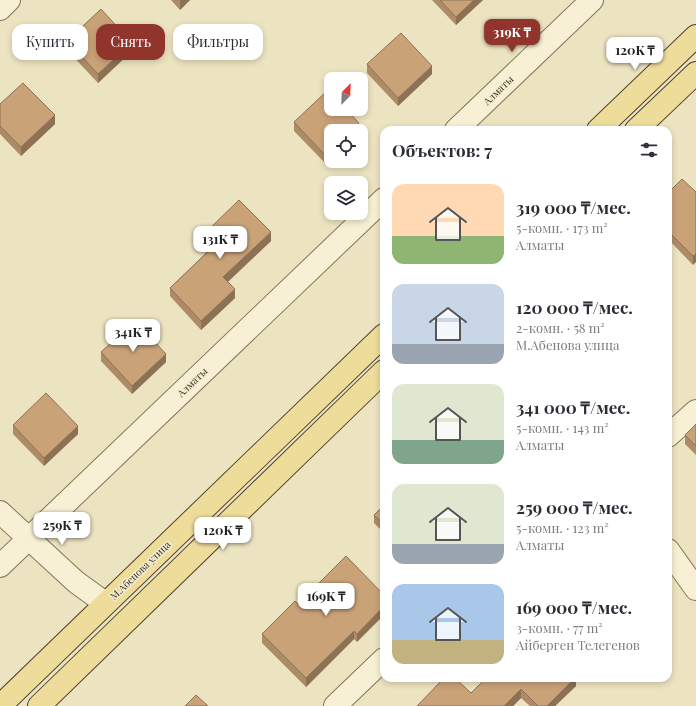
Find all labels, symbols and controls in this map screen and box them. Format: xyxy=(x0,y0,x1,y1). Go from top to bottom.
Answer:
pin: 319K ₸ xyxy=(479,19,545,53)
text: 319K ₸ xyxy=(493,23,531,40)
chip: Купить xyxy=(12,24,88,60)
chip: Снять xyxy=(96,24,165,60)
chip: Фильтры xyxy=(173,24,263,60)
pin: 120K ₸ xyxy=(602,37,668,71)
text: 120K ₸ xyxy=(615,41,655,58)
north arrow xyxy=(324,72,368,116)
map controls xyxy=(324,72,368,220)
street label: Алматы xyxy=(479,72,517,109)
button: locate xyxy=(324,124,368,168)
text: Объектов: 7 xyxy=(392,139,492,161)
icon: filters xyxy=(638,139,660,161)
button: layers xyxy=(324,176,368,220)
text: 319 000 ₸/мес. xyxy=(516,196,631,218)
icon: home xyxy=(424,200,472,248)
text: 5-комн. · 173 m² xyxy=(516,219,608,236)
pin: 131K ₸ xyxy=(187,226,253,260)
text: 131K ₸ xyxy=(202,230,238,247)
text: Алматы xyxy=(516,236,564,253)
text: 120 000 ₸/мес. xyxy=(516,296,633,318)
icon: home xyxy=(424,300,472,348)
pin: 341K ₸ xyxy=(100,319,166,353)
text: 2-комн. · 58 m² xyxy=(516,319,605,336)
text: 341K ₸ xyxy=(114,323,152,340)
text: М.Абенова улица xyxy=(516,336,619,353)
street label: Алматы xyxy=(173,364,211,401)
text: 341 000 ₸/мес. xyxy=(516,396,630,418)
icon: home xyxy=(424,400,472,448)
text: 5-комн. · 143 m² xyxy=(516,419,609,436)
text: Алматы xyxy=(516,436,564,453)
text: 259 000 ₸/мес. xyxy=(516,496,633,518)
icon: home xyxy=(424,500,472,548)
pin: 259K ₸ xyxy=(29,512,95,546)
text: 259K ₸ xyxy=(42,516,82,533)
pin: 120K ₸ xyxy=(190,517,256,551)
text: 5-комн. · 123 m² xyxy=(516,519,609,536)
text: 120K ₸ xyxy=(203,521,243,538)
text: Алматы xyxy=(516,536,564,553)
street label: М.Абенова улица xyxy=(107,537,173,603)
pin: 169K ₸ xyxy=(293,583,359,617)
text: 169K ₸ xyxy=(307,587,345,604)
text: 169 000 ₸/мес. xyxy=(516,596,632,618)
icon: home xyxy=(424,600,472,648)
text: 3-комн. · 77 m² xyxy=(516,619,603,636)
text: Айберген Телегенов xyxy=(516,636,640,653)

